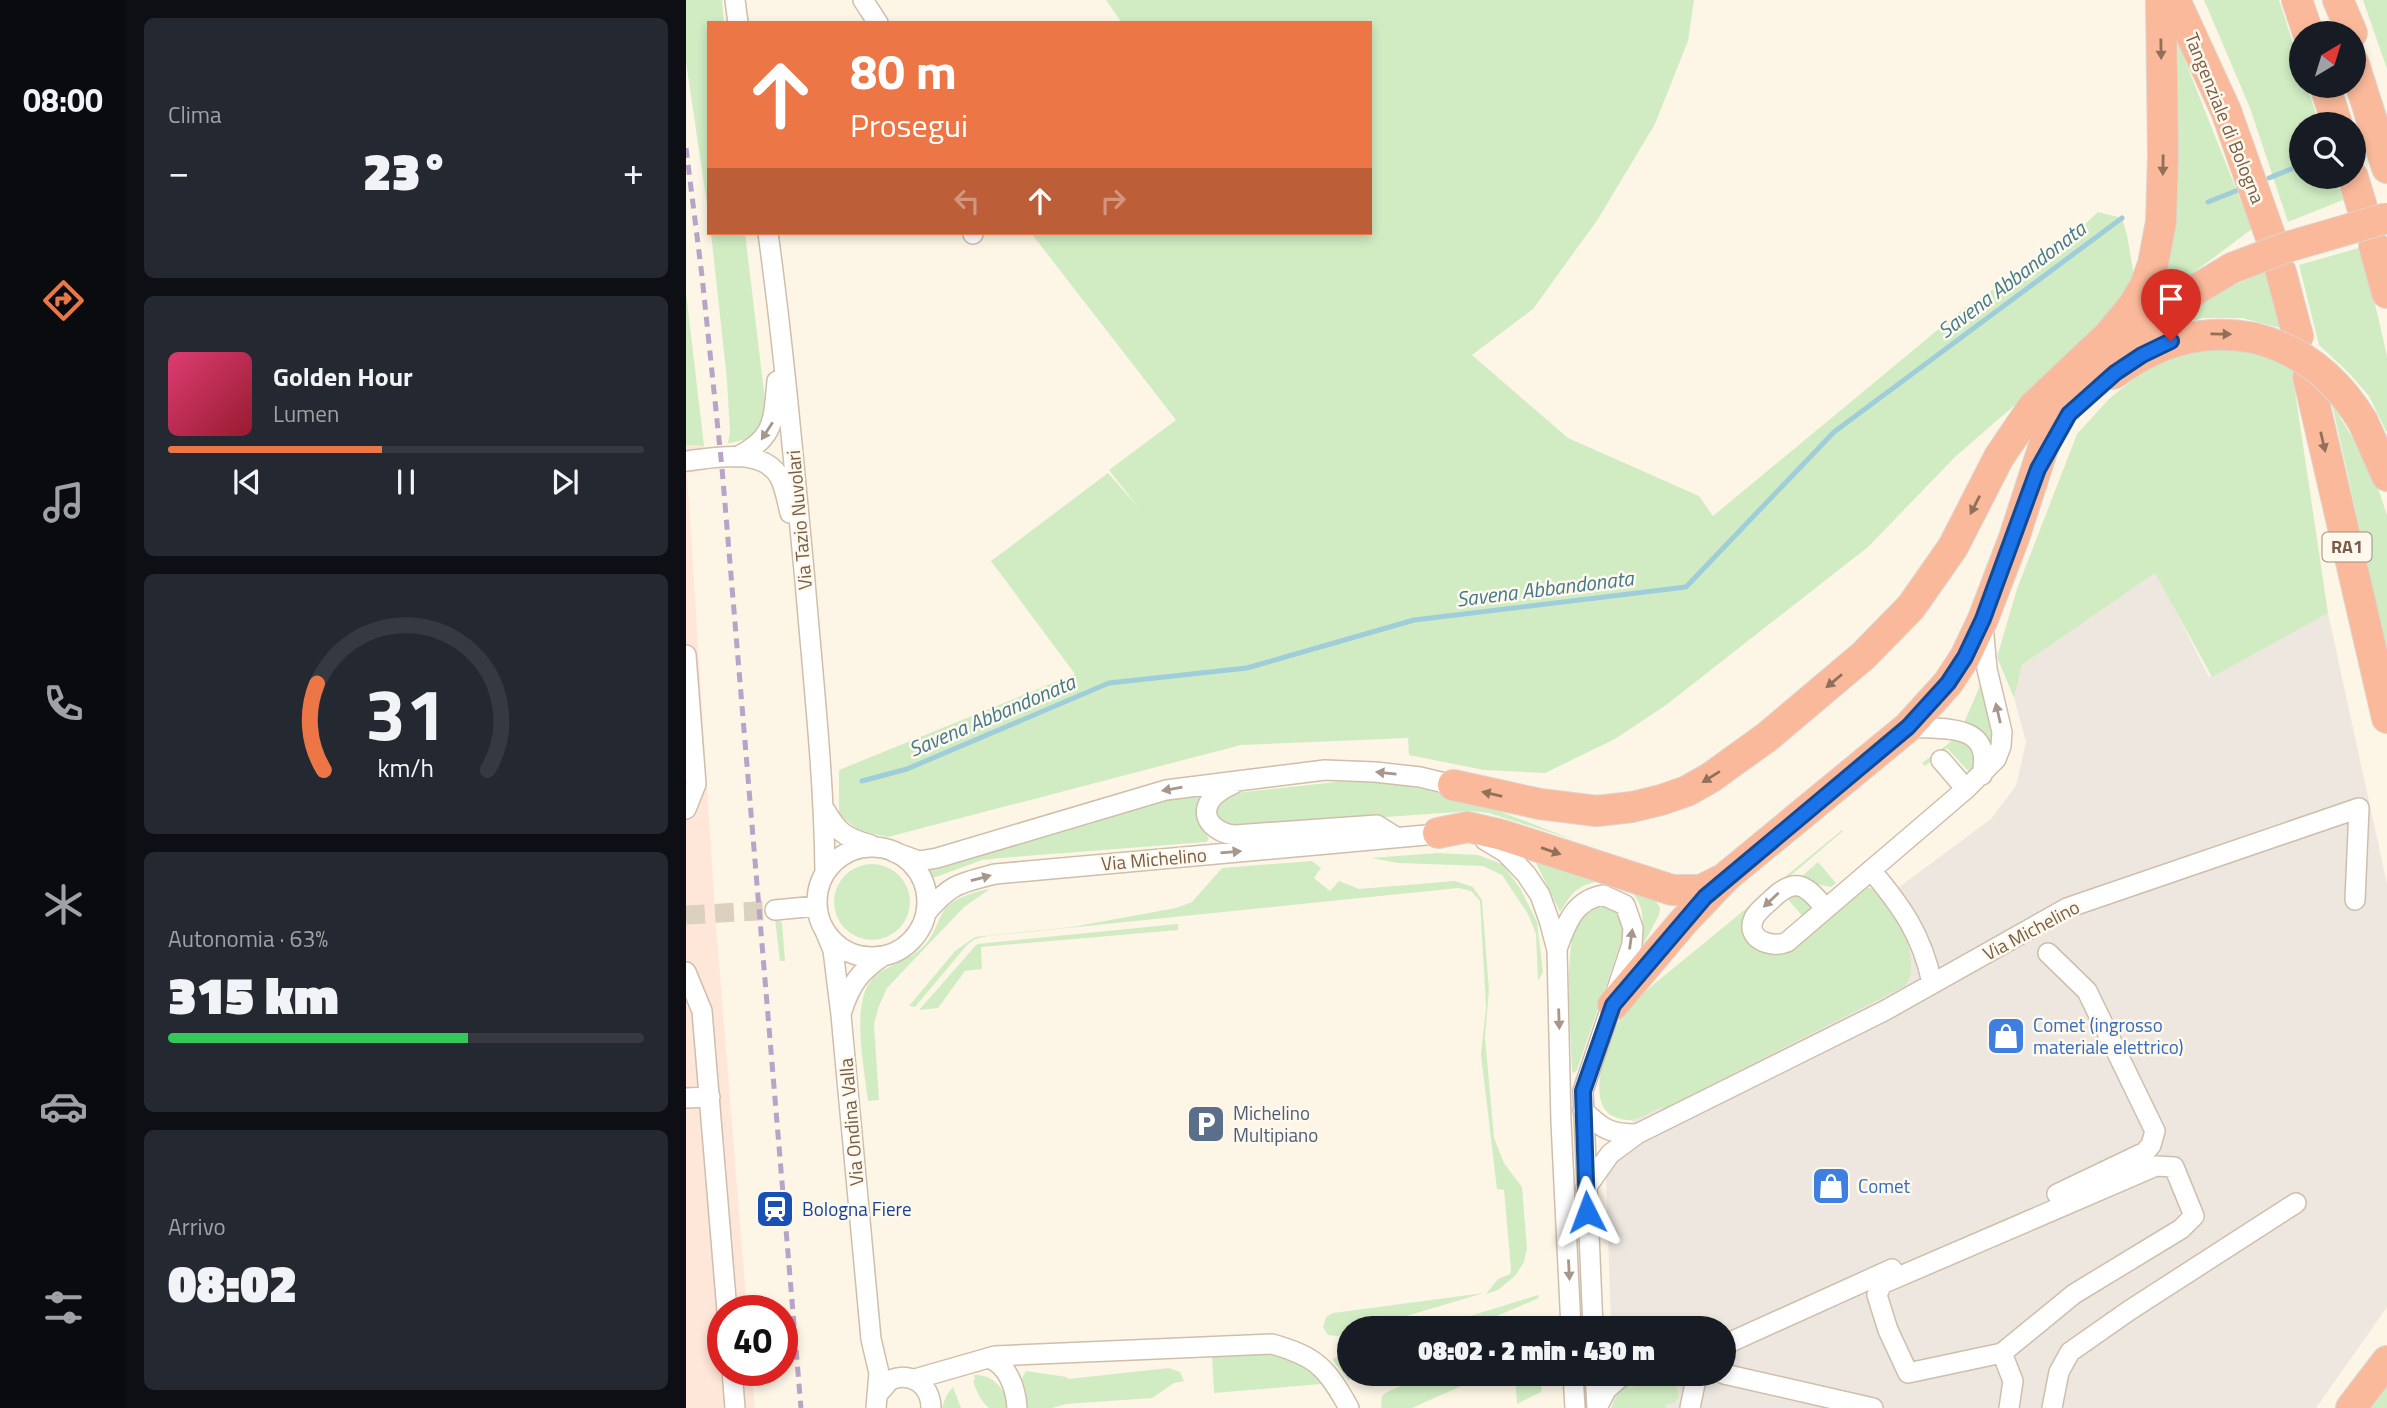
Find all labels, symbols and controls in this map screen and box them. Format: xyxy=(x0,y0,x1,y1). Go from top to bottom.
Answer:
north arrow xyxy=(2289,21,2366,98)
map controls xyxy=(2289,21,2366,189)
street label: Tangenziale di Bologna xyxy=(2178,28,2273,208)
text: 80 m xyxy=(850,33,957,108)
one-way arrow xyxy=(2156,38,2167,60)
icon: ahead xyxy=(735,49,826,140)
text: 08:00 xyxy=(23,76,103,124)
text: Clima xyxy=(168,97,222,132)
text: Prosegui xyxy=(850,101,968,149)
button: search xyxy=(2289,112,2366,189)
text: 23° xyxy=(363,131,449,210)
text: − xyxy=(168,142,189,200)
text: + xyxy=(623,142,644,200)
one-way arrow xyxy=(2157,155,2169,177)
icon: left xyxy=(948,182,986,220)
icon: ahead xyxy=(1021,182,1059,220)
icon: right xyxy=(1094,182,1132,220)
water label: Savena Abbandonata xyxy=(1931,212,2093,346)
pin xyxy=(2141,269,2201,341)
icon: directions xyxy=(39,276,88,325)
icon: arrive xyxy=(2152,280,2190,318)
one-way arrow xyxy=(2210,328,2232,340)
text: Golden Hour xyxy=(273,357,413,396)
text: Lumen xyxy=(273,396,339,431)
one-way arrow xyxy=(760,422,773,441)
one-way arrow xyxy=(2318,431,2329,453)
street label: Via Tazio Nuvolari xyxy=(778,449,819,591)
icon: previous xyxy=(228,463,266,501)
icon: pause xyxy=(387,463,425,501)
icon: next xyxy=(546,463,584,501)
icon: music xyxy=(39,478,88,527)
one-way arrow xyxy=(1969,495,1981,515)
road number: RA1 xyxy=(2322,532,2372,562)
water label: Savena Abbandonata xyxy=(1455,561,1637,615)
text: 31 xyxy=(365,658,447,768)
water label: Savena Abbandonata xyxy=(903,665,1081,765)
one-way arrow xyxy=(1825,673,1843,688)
icon: phone xyxy=(39,679,88,728)
one-way arrow xyxy=(1992,702,2003,724)
text: km/h xyxy=(378,749,434,787)
one-way arrow xyxy=(1375,767,1397,778)
one-way arrow xyxy=(1701,770,1721,783)
one-way arrow xyxy=(1161,784,1183,795)
one-way arrow xyxy=(1481,788,1503,799)
street label: Via Michelino xyxy=(1100,839,1208,878)
one-way arrow xyxy=(1221,846,1243,857)
one-way arrow xyxy=(1541,846,1562,857)
one-way arrow xyxy=(970,872,992,883)
icon: climate xyxy=(39,880,88,929)
one-way arrow xyxy=(1763,891,1780,907)
street label: Via Michelino xyxy=(1977,892,2084,967)
text: Autonomia · 63% xyxy=(168,921,328,956)
one-way arrow xyxy=(1626,928,1637,950)
text: 315 km xyxy=(168,955,339,1034)
one-way arrow xyxy=(1553,1008,1564,1030)
place label: Comet (ingrosso materiale elettrico) xyxy=(2033,1010,2184,1061)
shop icon: Comet (ingrosso materiale elettrico) xyxy=(1985,1015,2027,1057)
street label: Via Ondina Valla xyxy=(830,1056,871,1187)
icon: car xyxy=(39,1082,88,1131)
place label: Michelino Multipiano xyxy=(1233,1098,1318,1149)
parking icon: Michelino Multipiano xyxy=(1185,1103,1227,1145)
shop icon: Comet xyxy=(1810,1165,1852,1207)
place label: Comet xyxy=(1858,1171,1911,1200)
position arrow xyxy=(1550,1175,1624,1249)
station icon: Bologna Fiere xyxy=(754,1188,796,1230)
place label: Bologna Fiere xyxy=(802,1194,912,1223)
text: Arrivo xyxy=(168,1209,226,1244)
text: 08:02 xyxy=(168,1243,297,1322)
one-way arrow xyxy=(1563,1260,1574,1282)
icon: filters xyxy=(39,1283,88,1332)
speed limit sign: 40 xyxy=(707,1295,798,1386)
text: 08:02 · 2 min · 430 m xyxy=(1418,1331,1655,1370)

